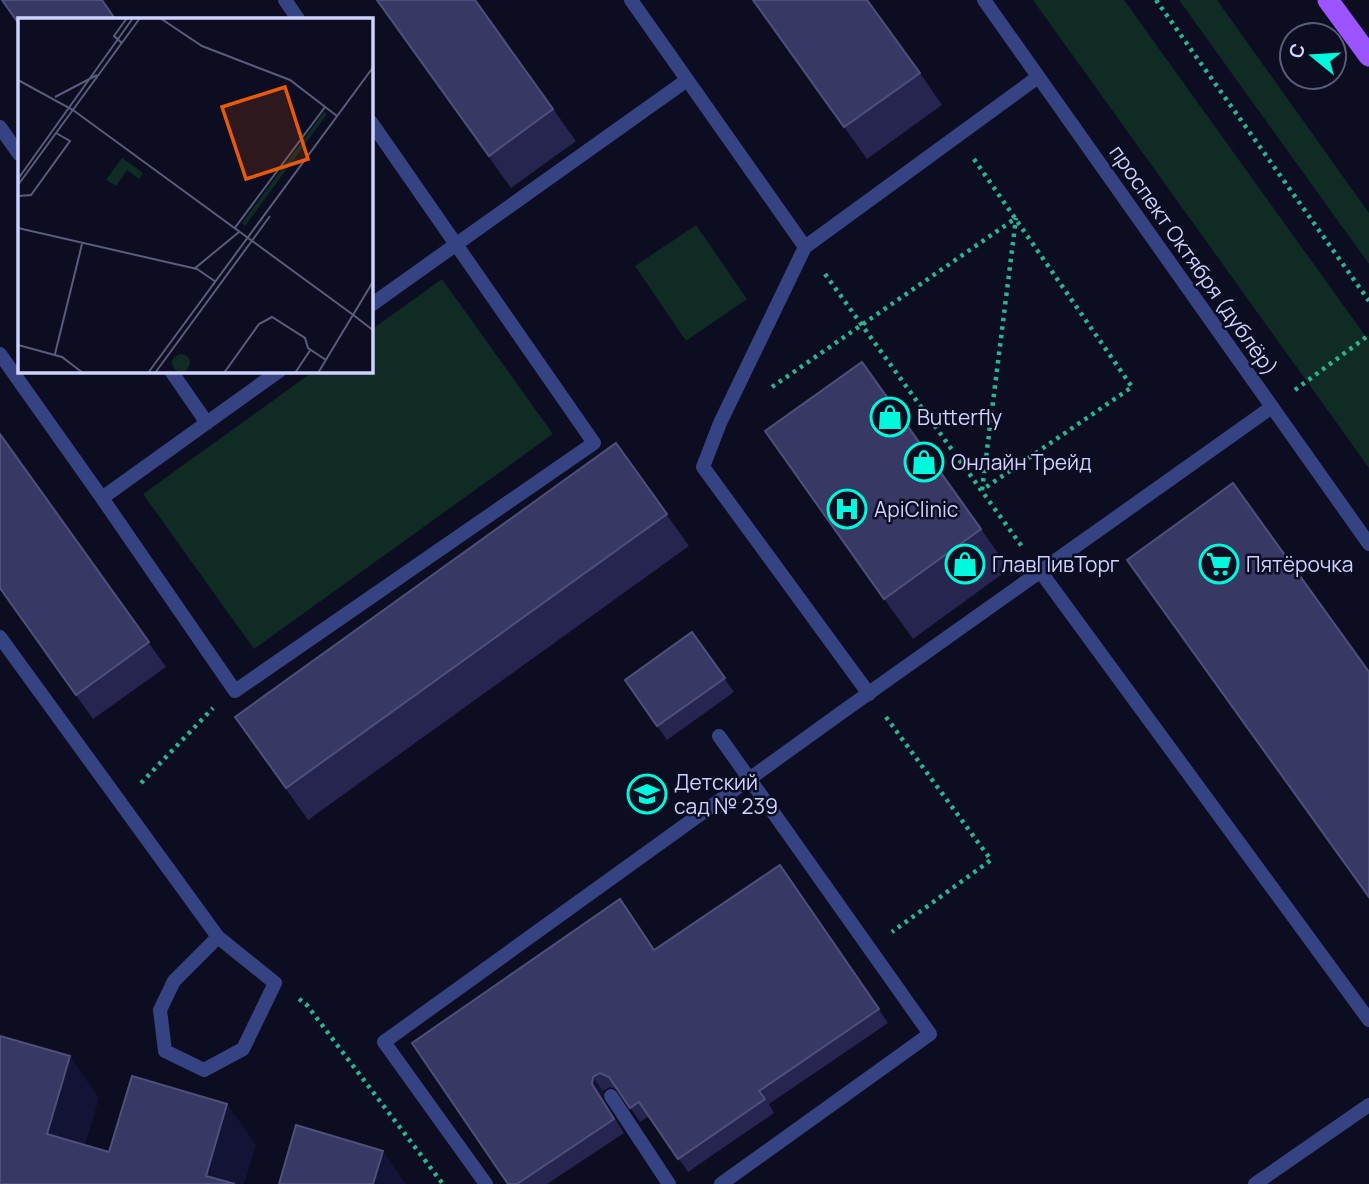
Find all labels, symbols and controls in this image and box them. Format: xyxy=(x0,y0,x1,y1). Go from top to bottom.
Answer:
inset map xyxy=(18,18,373,373)
north arrow xyxy=(1278,21,1348,91)
text: С xyxy=(1282,40,1311,61)
street label: проспект Октября (дублёр) xyxy=(1104,139,1284,381)
shop icon: Butterfly xyxy=(869,396,911,438)
place label: Butterfly xyxy=(917,403,1002,431)
shop icon: Онлайн Трейд xyxy=(903,441,945,483)
place label: Онлайн Трейд xyxy=(951,448,1092,476)
hospital icon: ApiClinic xyxy=(826,488,868,530)
place label: ApiClinic xyxy=(874,495,958,523)
shop icon: ГлавПивТорг xyxy=(944,543,986,585)
supermarket icon: Пятёрочка xyxy=(1198,543,1240,585)
place label: ГлавПивТорг xyxy=(992,550,1120,578)
place label: Пятёрочка xyxy=(1246,550,1353,578)
place label: Детский сад № 239 xyxy=(674,768,778,820)
school or university icon: Детский сад № 239 xyxy=(626,773,668,815)

